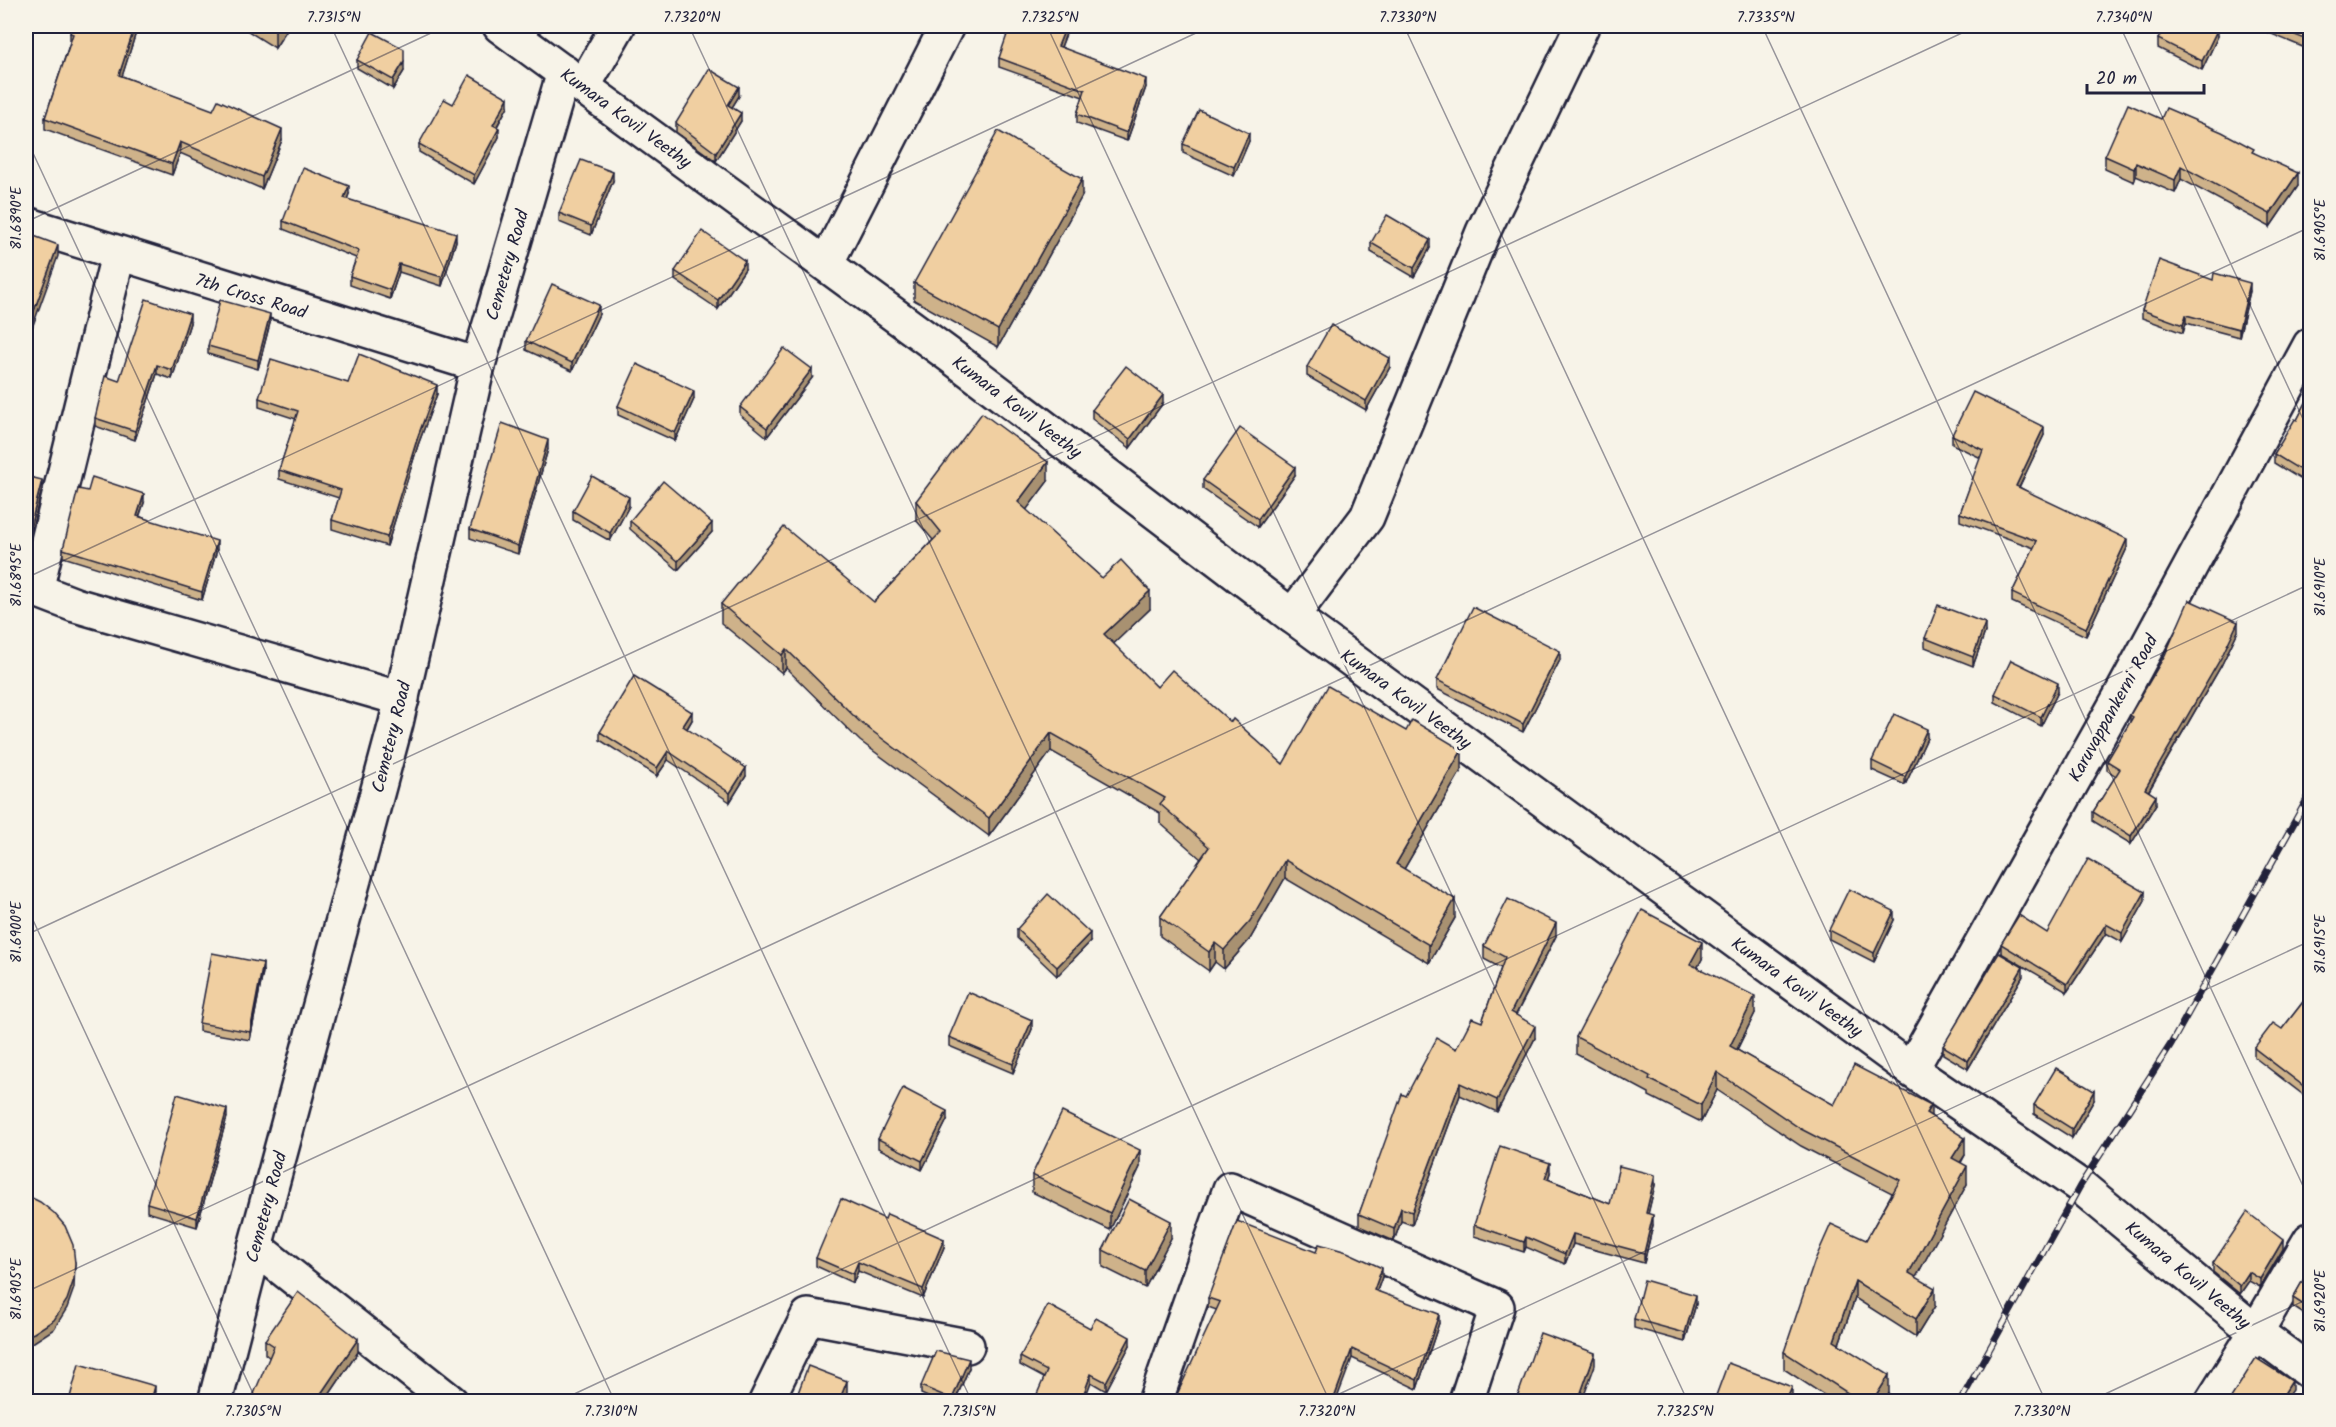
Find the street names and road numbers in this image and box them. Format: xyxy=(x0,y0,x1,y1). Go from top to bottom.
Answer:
street label: Kumara Kovil Veethy xyxy=(553,61,698,177)
street label: Cemetery Road xyxy=(479,206,538,324)
street label: 7th Cross Road xyxy=(191,267,311,329)
street label: Kumara Kovil Veethy xyxy=(945,349,1088,467)
street label: Karuvappankerni Road xyxy=(2062,629,2167,788)
street label: Kumara Kovil Veethy xyxy=(1333,642,1478,758)
street label: Cemetery Road xyxy=(365,678,421,796)
street label: Kumara Kovil Veethy xyxy=(1724,930,1869,1046)
street label: Cemetery Road xyxy=(239,1148,296,1266)
street label: Kumara Kovil Veethy xyxy=(2118,1215,2257,1338)

